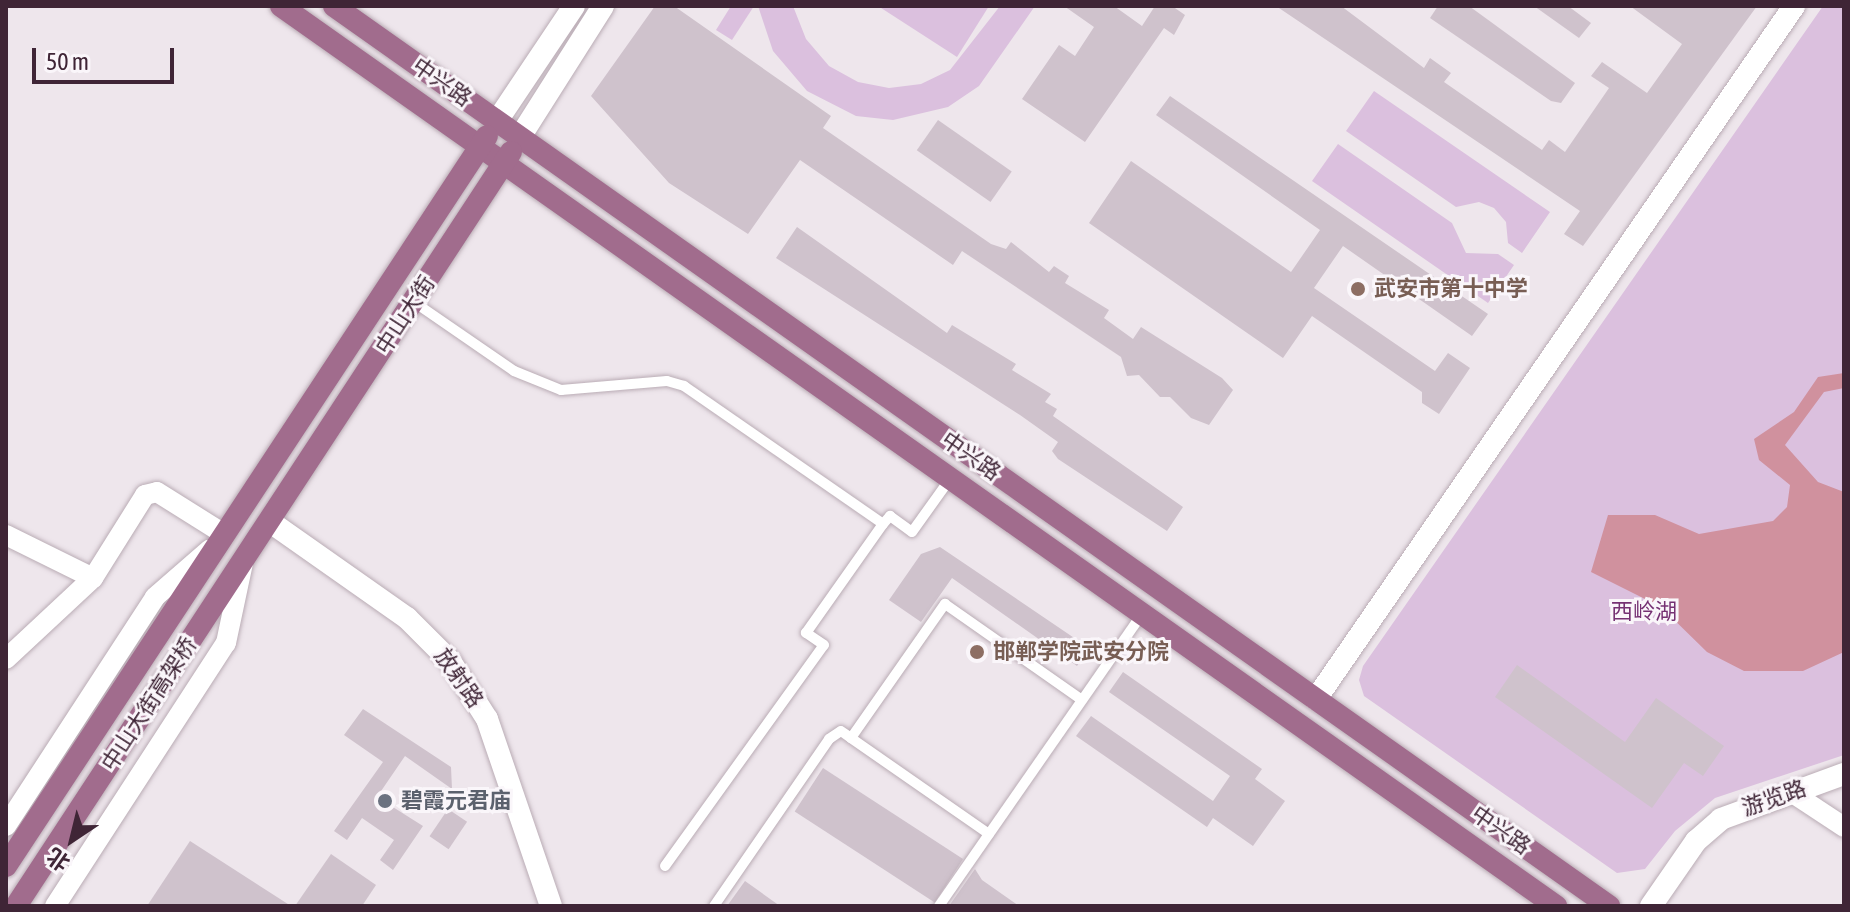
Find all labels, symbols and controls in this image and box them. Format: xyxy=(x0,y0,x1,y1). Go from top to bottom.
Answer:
scale bar xyxy=(36,32,178,82)
text: 50 m xyxy=(46,48,89,75)
street label: 中兴路 xyxy=(407,52,477,112)
street label: 中山大街 xyxy=(370,271,440,359)
place label: 武安市第十中学 xyxy=(1374,276,1528,302)
marker: 武安市第十中学 xyxy=(1349,280,1367,298)
street label: 中兴路 xyxy=(936,426,1006,486)
park label: 西岭湖 xyxy=(1611,599,1677,625)
street label: 中山大街高架桥 xyxy=(96,632,202,776)
place label: 邯郸学院武安分院 xyxy=(993,639,1169,665)
street label: 放射路 xyxy=(429,643,489,713)
marker: 邯郸学院武安分院 xyxy=(968,643,986,661)
street label: 游览路 xyxy=(1739,775,1809,821)
place label: 碧霞元君庙 xyxy=(401,788,511,814)
marker: 碧霞元君庙 xyxy=(376,792,394,810)
north arrow xyxy=(32,800,112,880)
street label: 中兴路 xyxy=(1466,800,1536,860)
text: 北 xyxy=(42,843,75,877)

